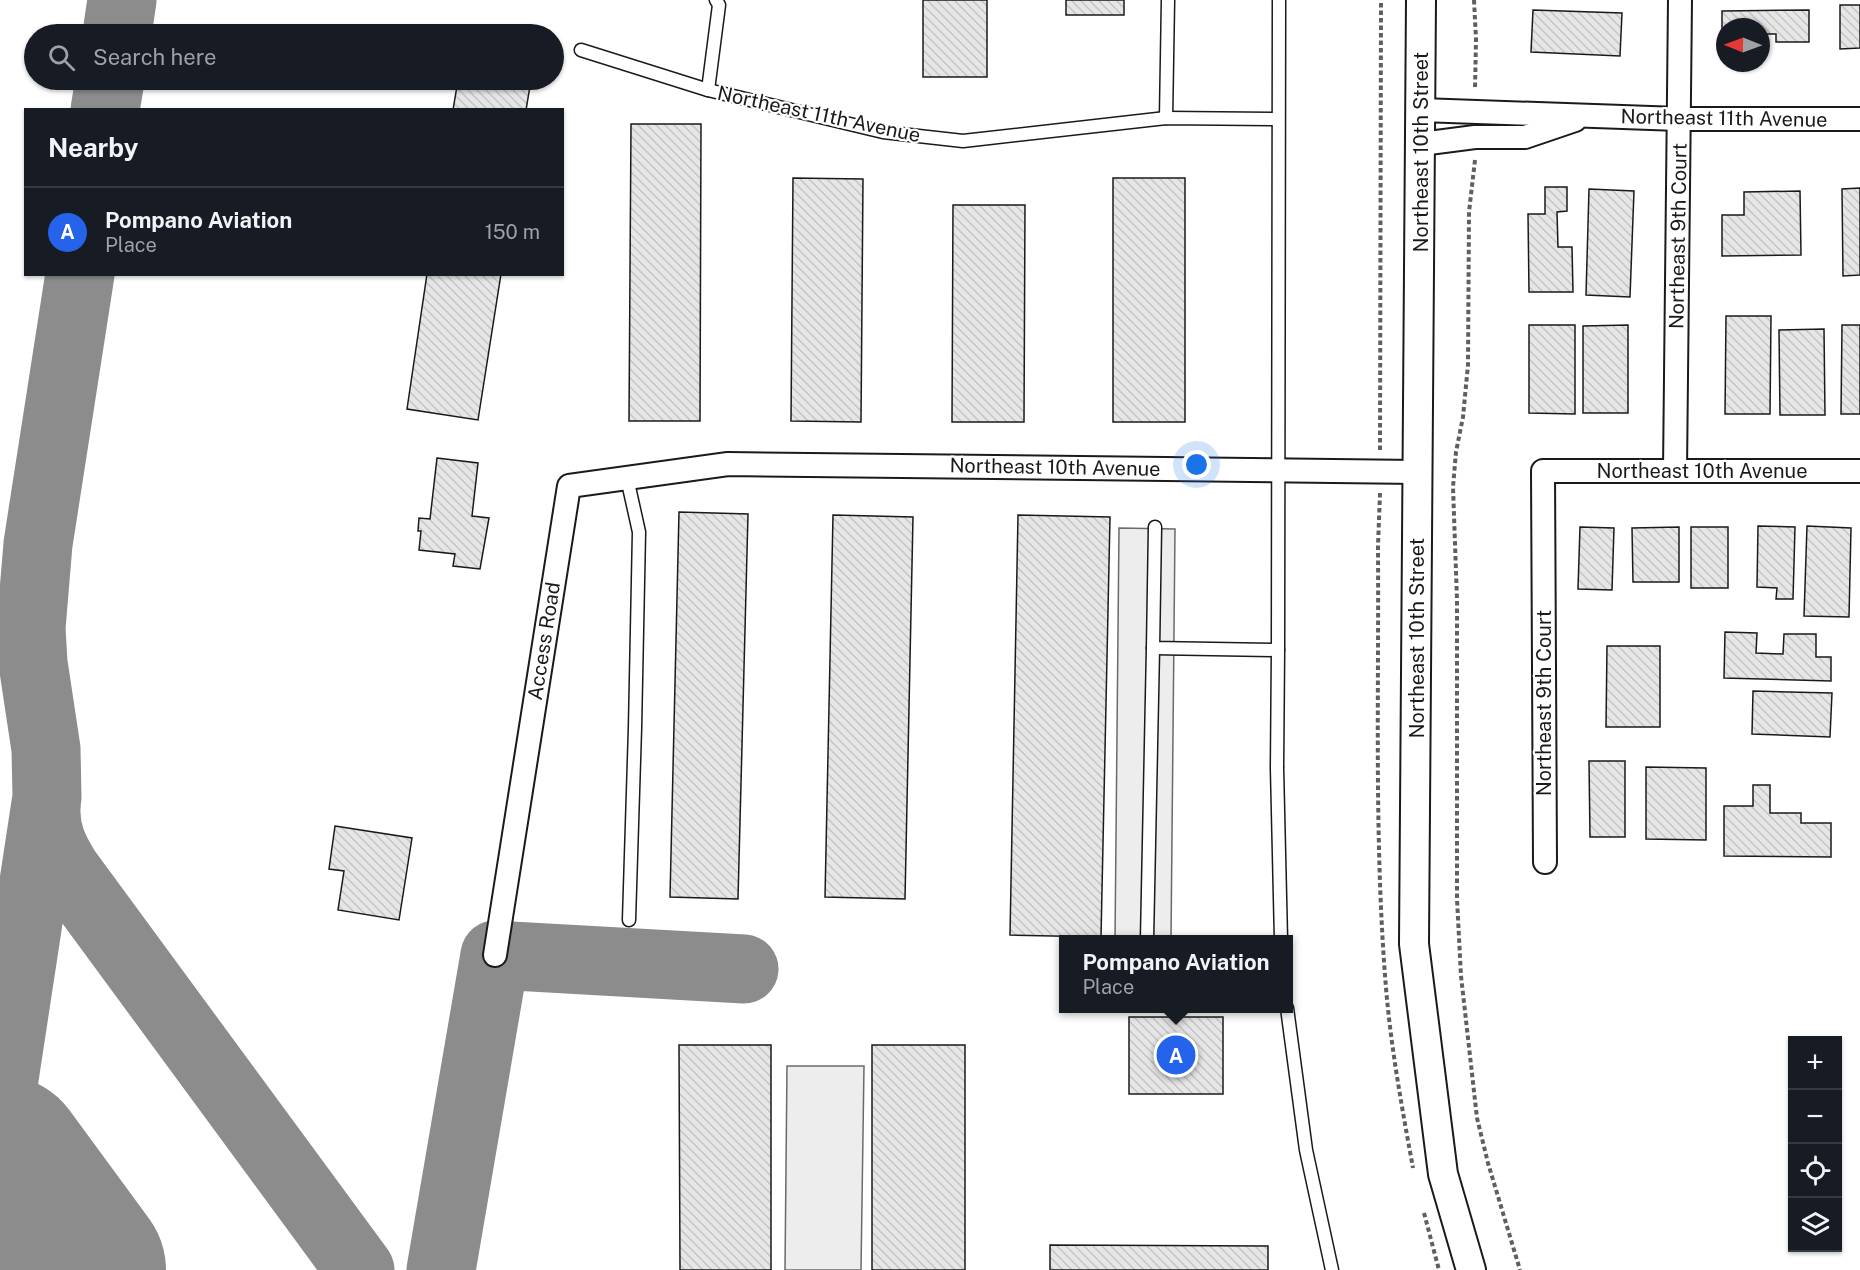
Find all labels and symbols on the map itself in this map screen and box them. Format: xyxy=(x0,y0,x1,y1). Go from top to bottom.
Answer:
north arrow xyxy=(1716,18,1770,72)
street label: Northeast 10th Street xyxy=(1409,52,1433,252)
street label: Northeast 11th Avenue xyxy=(715,81,923,147)
street label: Northeast 11th Avenue xyxy=(1620,104,1828,132)
street label: Northeast 9th Court xyxy=(1664,143,1692,329)
your location xyxy=(1182,450,1211,479)
street label: Northeast 10th Avenue xyxy=(949,453,1161,481)
street label: Northeast 10th Avenue xyxy=(1596,459,1808,483)
street label: Northeast 10th Street xyxy=(1405,538,1429,738)
street label: Access Road xyxy=(523,580,565,702)
street label: Northeast 9th Court xyxy=(1532,610,1556,796)
pin: A xyxy=(1156,1032,1196,1078)

